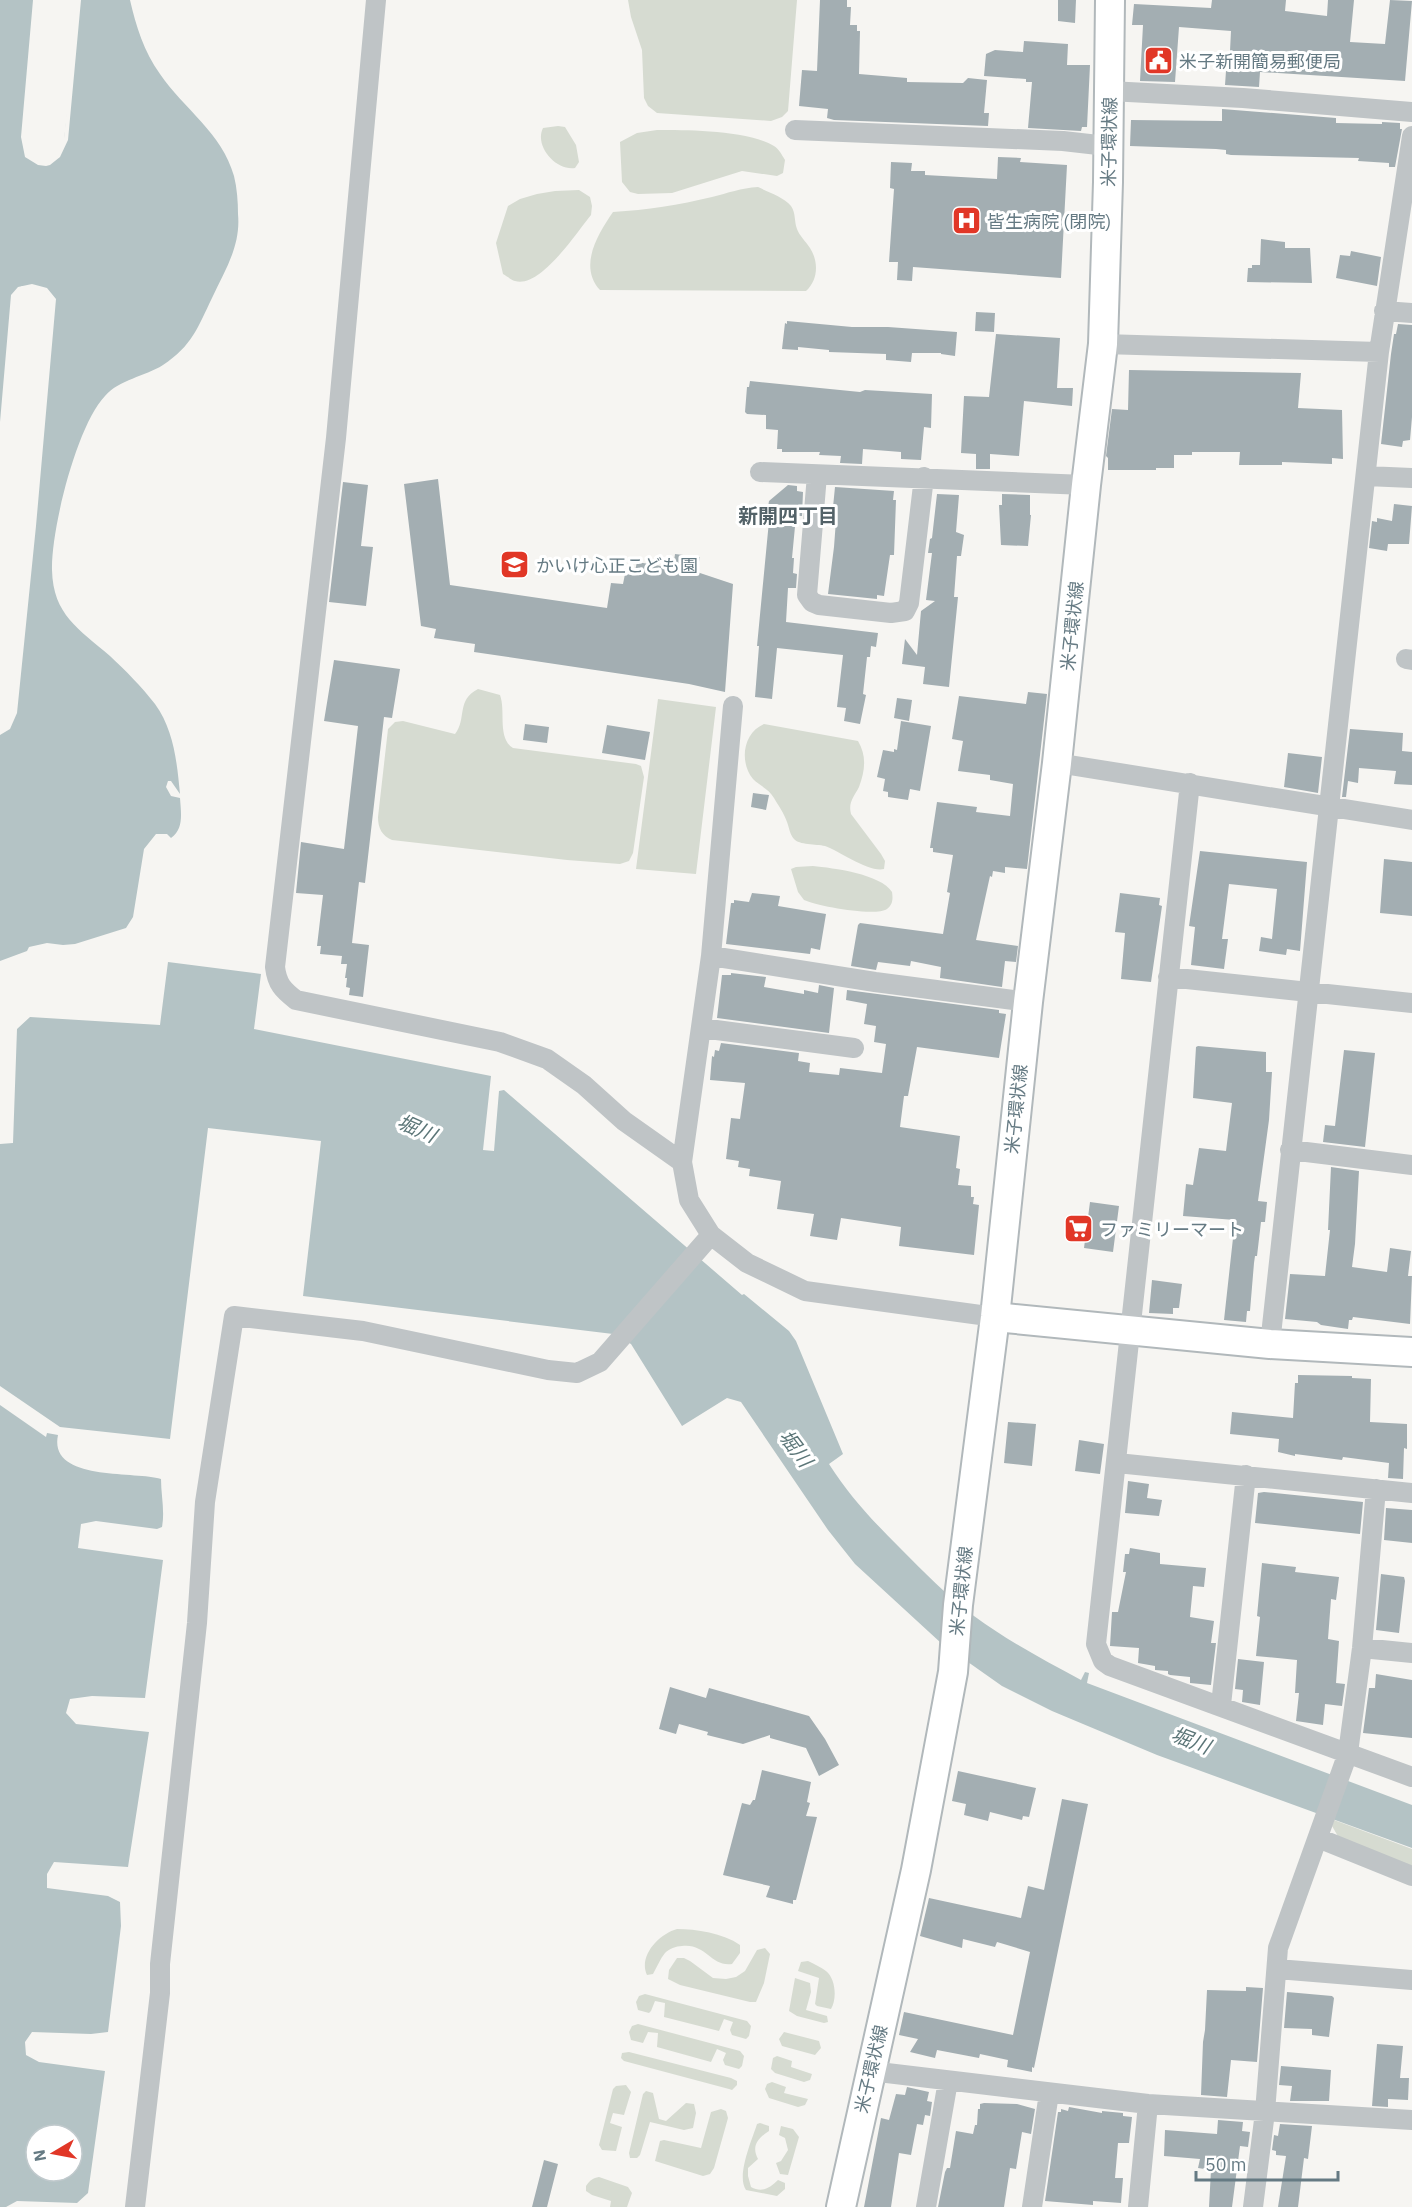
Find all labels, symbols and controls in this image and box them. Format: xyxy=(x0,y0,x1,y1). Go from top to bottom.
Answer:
public building icon: 米子新開簡易郵便局 xyxy=(1142,45,1174,77)
place label: 米子新開簡易郵便局 xyxy=(1179,50,1341,73)
street label: 米子環状線 xyxy=(1097,97,1121,187)
hospital icon: 皆生病院 (閉院) xyxy=(950,205,982,237)
place label: 皆生病院 (閉院) xyxy=(987,210,1111,233)
district label: 新開四丁目 xyxy=(738,502,838,529)
school or university icon: かいけ心正こども園 xyxy=(499,549,531,581)
place label: かいけ心正こども園 xyxy=(536,554,698,577)
street label: 米子環状線 xyxy=(1056,580,1088,672)
street label: 米子環状線 xyxy=(1000,1063,1032,1155)
water label: 堀川 xyxy=(393,1108,443,1149)
supermarket icon: ファミリーマート xyxy=(1063,1213,1095,1245)
place label: ファミリーマート xyxy=(1100,1218,1244,1241)
water label: 堀川 xyxy=(773,1424,820,1474)
street label: 米子環状線 xyxy=(945,1545,977,1637)
water label: 堀川 xyxy=(1167,1720,1216,1760)
street label: 米子環状線 xyxy=(850,2023,892,2115)
north arrow xyxy=(24,2123,84,2183)
scale bar xyxy=(1196,2144,1338,2182)
text: N xyxy=(28,2148,50,2163)
text: 50 m xyxy=(1205,2153,1247,2176)

